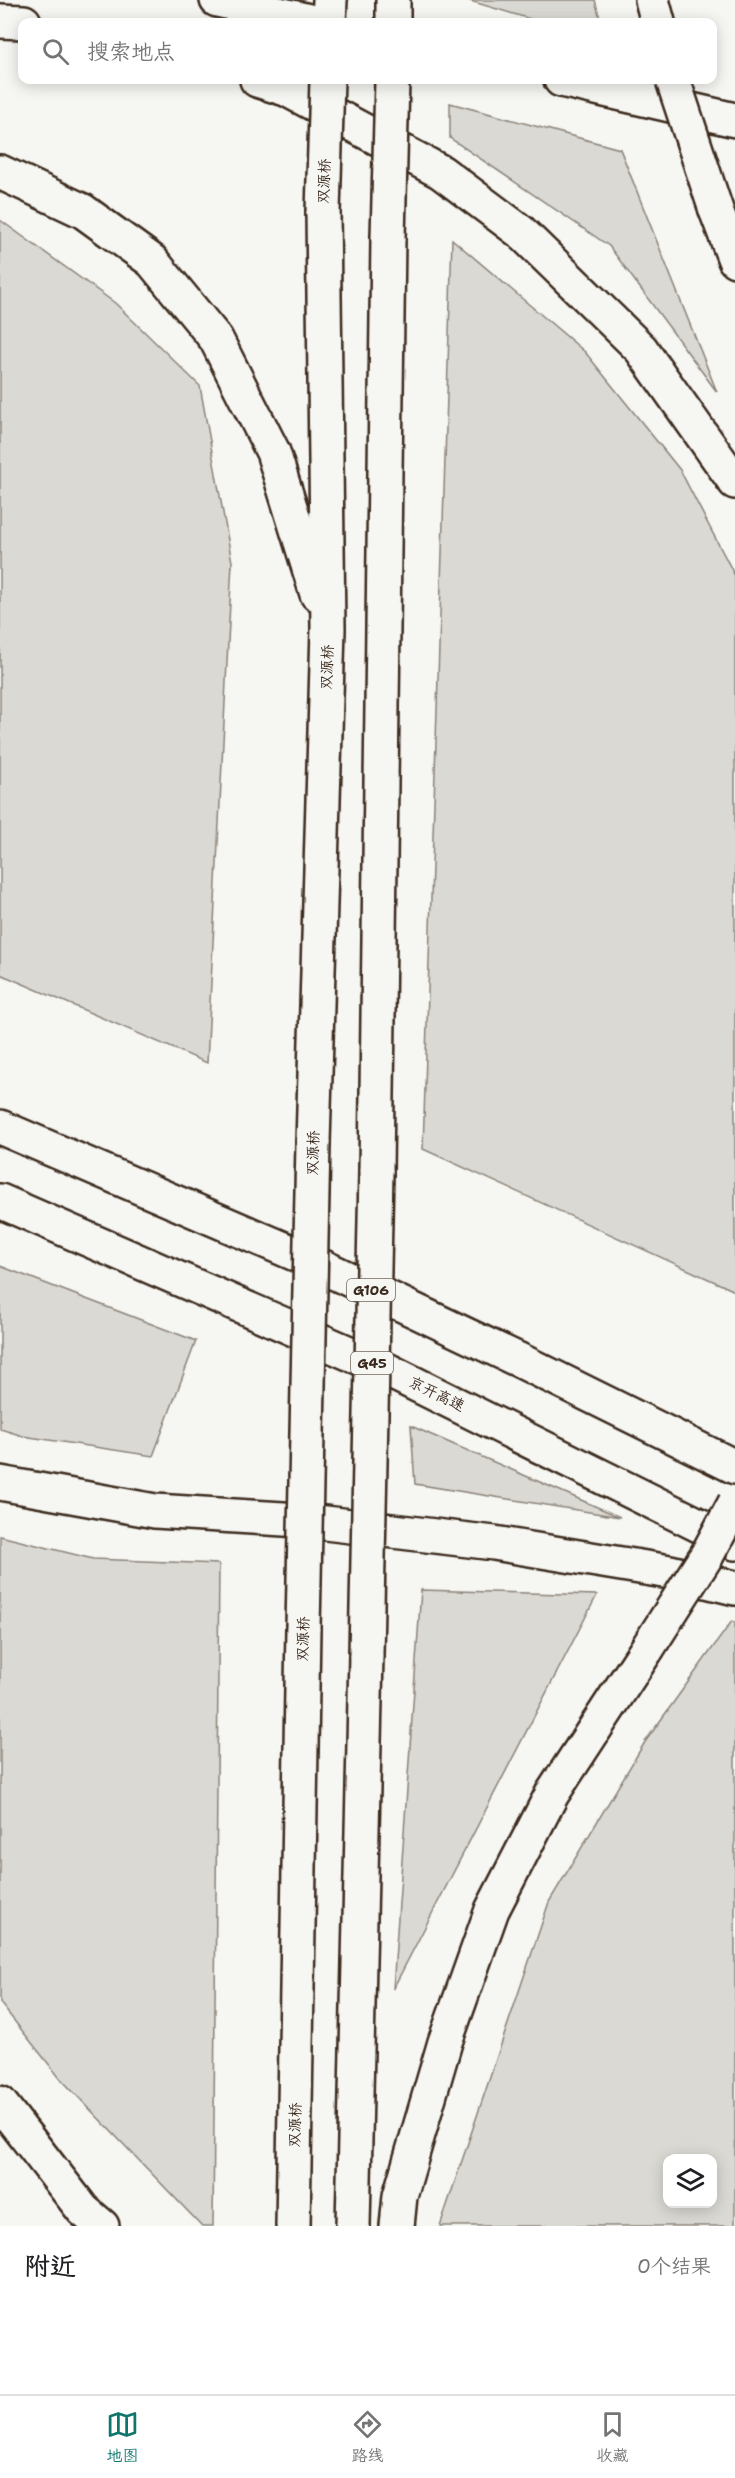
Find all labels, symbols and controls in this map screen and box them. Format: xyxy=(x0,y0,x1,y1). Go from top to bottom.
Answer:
search box xyxy=(18,18,717,84)
icon: search xyxy=(39,35,72,68)
text: 搜索地点 xyxy=(87,37,175,66)
street label: 双源桥 xyxy=(313,158,335,204)
street label: 双源桥 xyxy=(316,644,338,690)
street label: 双源桥 xyxy=(303,1130,323,1176)
road number: G106 xyxy=(347,1279,395,1301)
road number: G45 xyxy=(351,1352,393,1374)
street label: 京开高速 xyxy=(406,1372,468,1416)
street label: 双源桥 xyxy=(293,1616,313,1662)
street label: 双源桥 xyxy=(285,2102,305,2148)
map controls xyxy=(663,2154,717,2208)
button: layers xyxy=(663,2154,717,2208)
text: 附近 xyxy=(24,2248,76,2283)
text: 0个结果 xyxy=(637,2253,711,2279)
tab: 地图 xyxy=(106,2408,139,2466)
tab: 路线 xyxy=(351,2408,384,2466)
tab: 收藏 xyxy=(596,2408,629,2466)

